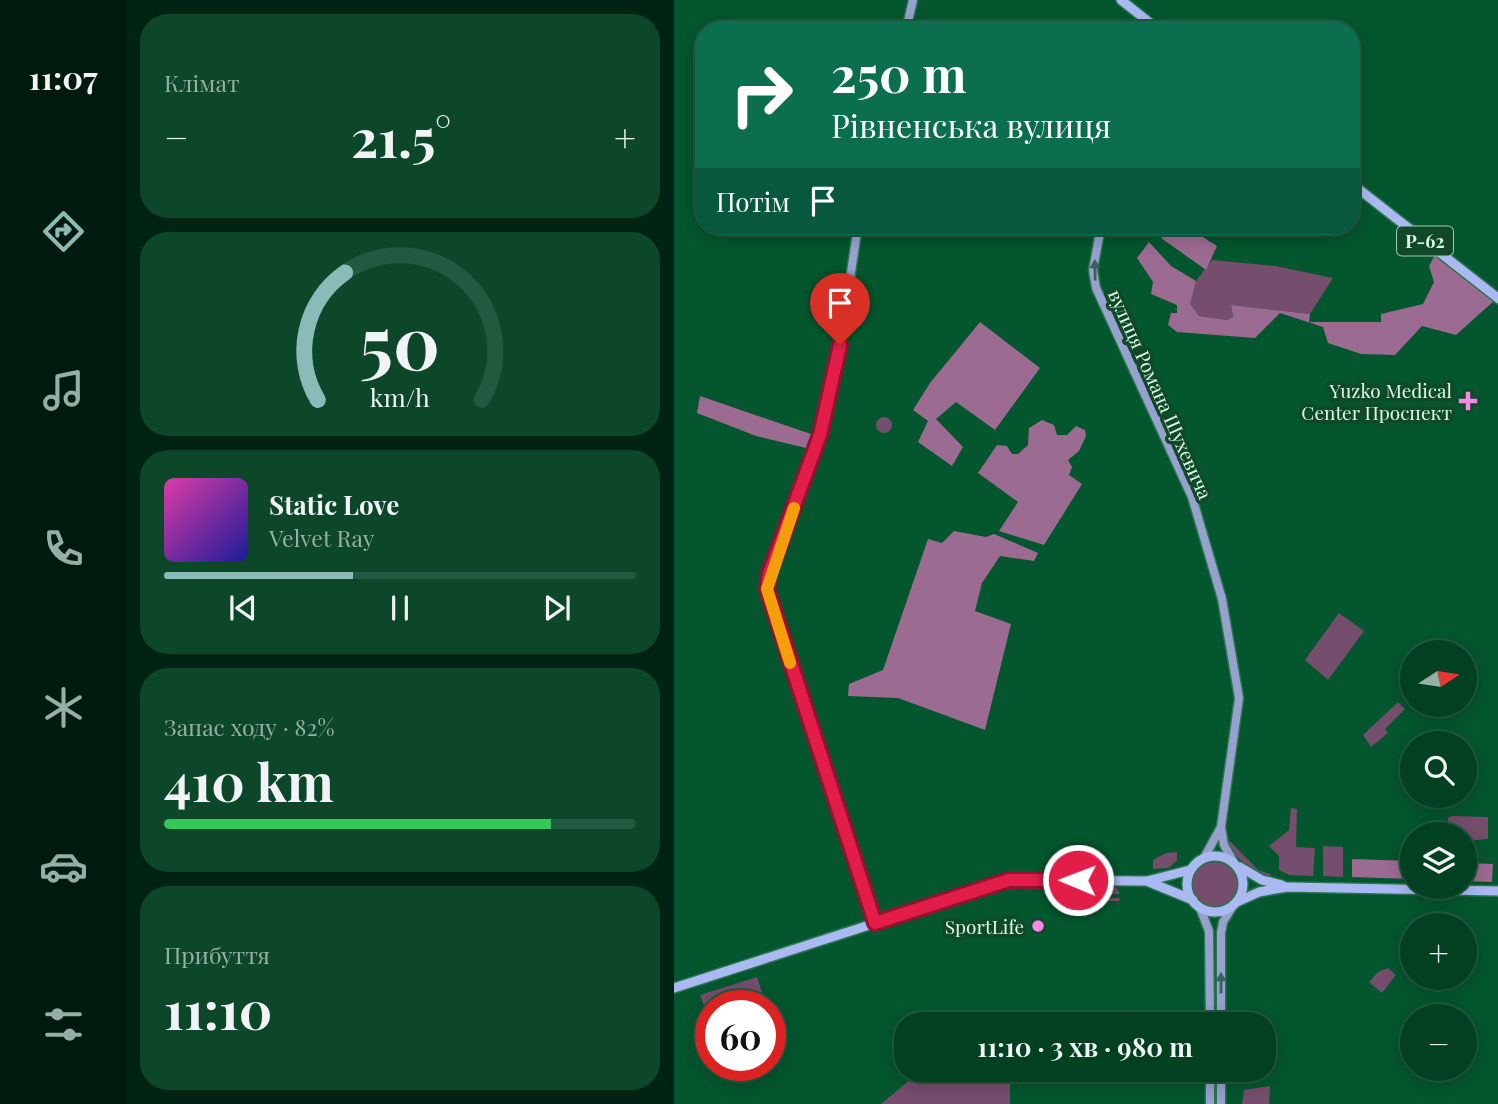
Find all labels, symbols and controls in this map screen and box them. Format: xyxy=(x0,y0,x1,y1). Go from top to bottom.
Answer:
text: 250 m xyxy=(831,40,967,105)
icon: right xyxy=(716,49,807,140)
text: 11:07 xyxy=(29,55,98,98)
text: Клімат xyxy=(164,67,240,98)
text: 21.5° xyxy=(351,102,451,171)
text: Рівненська вулиця xyxy=(831,103,1111,146)
text: − xyxy=(164,111,189,162)
text: + xyxy=(614,111,636,162)
icon: arrive xyxy=(804,182,842,220)
text: Потім xyxy=(716,184,790,219)
icon: directions xyxy=(39,207,88,256)
road number: Р-62 xyxy=(1397,227,1453,256)
one-way arrow xyxy=(1089,259,1100,281)
pin xyxy=(810,273,870,345)
icon: arrive xyxy=(821,284,859,322)
street label: вулиця Романа Шухевича xyxy=(1103,285,1219,503)
text: 50 xyxy=(360,291,440,388)
icon: music xyxy=(39,366,88,415)
place label: Yuzko Medical Center Проспект xyxy=(1301,377,1453,425)
text: km/h xyxy=(370,380,430,413)
marker: Yuzko Medical Center Проспект xyxy=(1458,391,1478,411)
text: Static Love xyxy=(269,487,399,522)
text: Velvet Ray xyxy=(269,522,374,553)
icon: phone xyxy=(39,524,88,573)
icon: previous xyxy=(224,589,262,627)
icon: pause xyxy=(381,589,419,627)
icon: next xyxy=(538,589,576,627)
north arrow xyxy=(1400,640,1477,718)
map controls xyxy=(1400,640,1477,1081)
icon: climate xyxy=(39,683,88,732)
text: Запас ходу · 82% xyxy=(164,711,334,742)
button: search xyxy=(1400,731,1477,808)
text: 410 km xyxy=(164,746,334,815)
button: layers xyxy=(1400,822,1477,899)
icon: car xyxy=(39,842,88,891)
position arrow xyxy=(1041,843,1115,917)
place label: SportLife xyxy=(945,913,1024,939)
button: + xyxy=(1400,913,1477,990)
marker: SportLife xyxy=(1030,918,1046,934)
text: Прибуття xyxy=(164,939,270,970)
one-way arrow xyxy=(1215,972,1227,994)
text: 11:10 xyxy=(164,974,272,1043)
speed limit sign: 60 xyxy=(695,990,786,1081)
icon: filters xyxy=(39,1000,88,1049)
button: − xyxy=(1400,1004,1477,1081)
text: 11:10 · 3 хв · 980 m xyxy=(977,1029,1193,1064)

